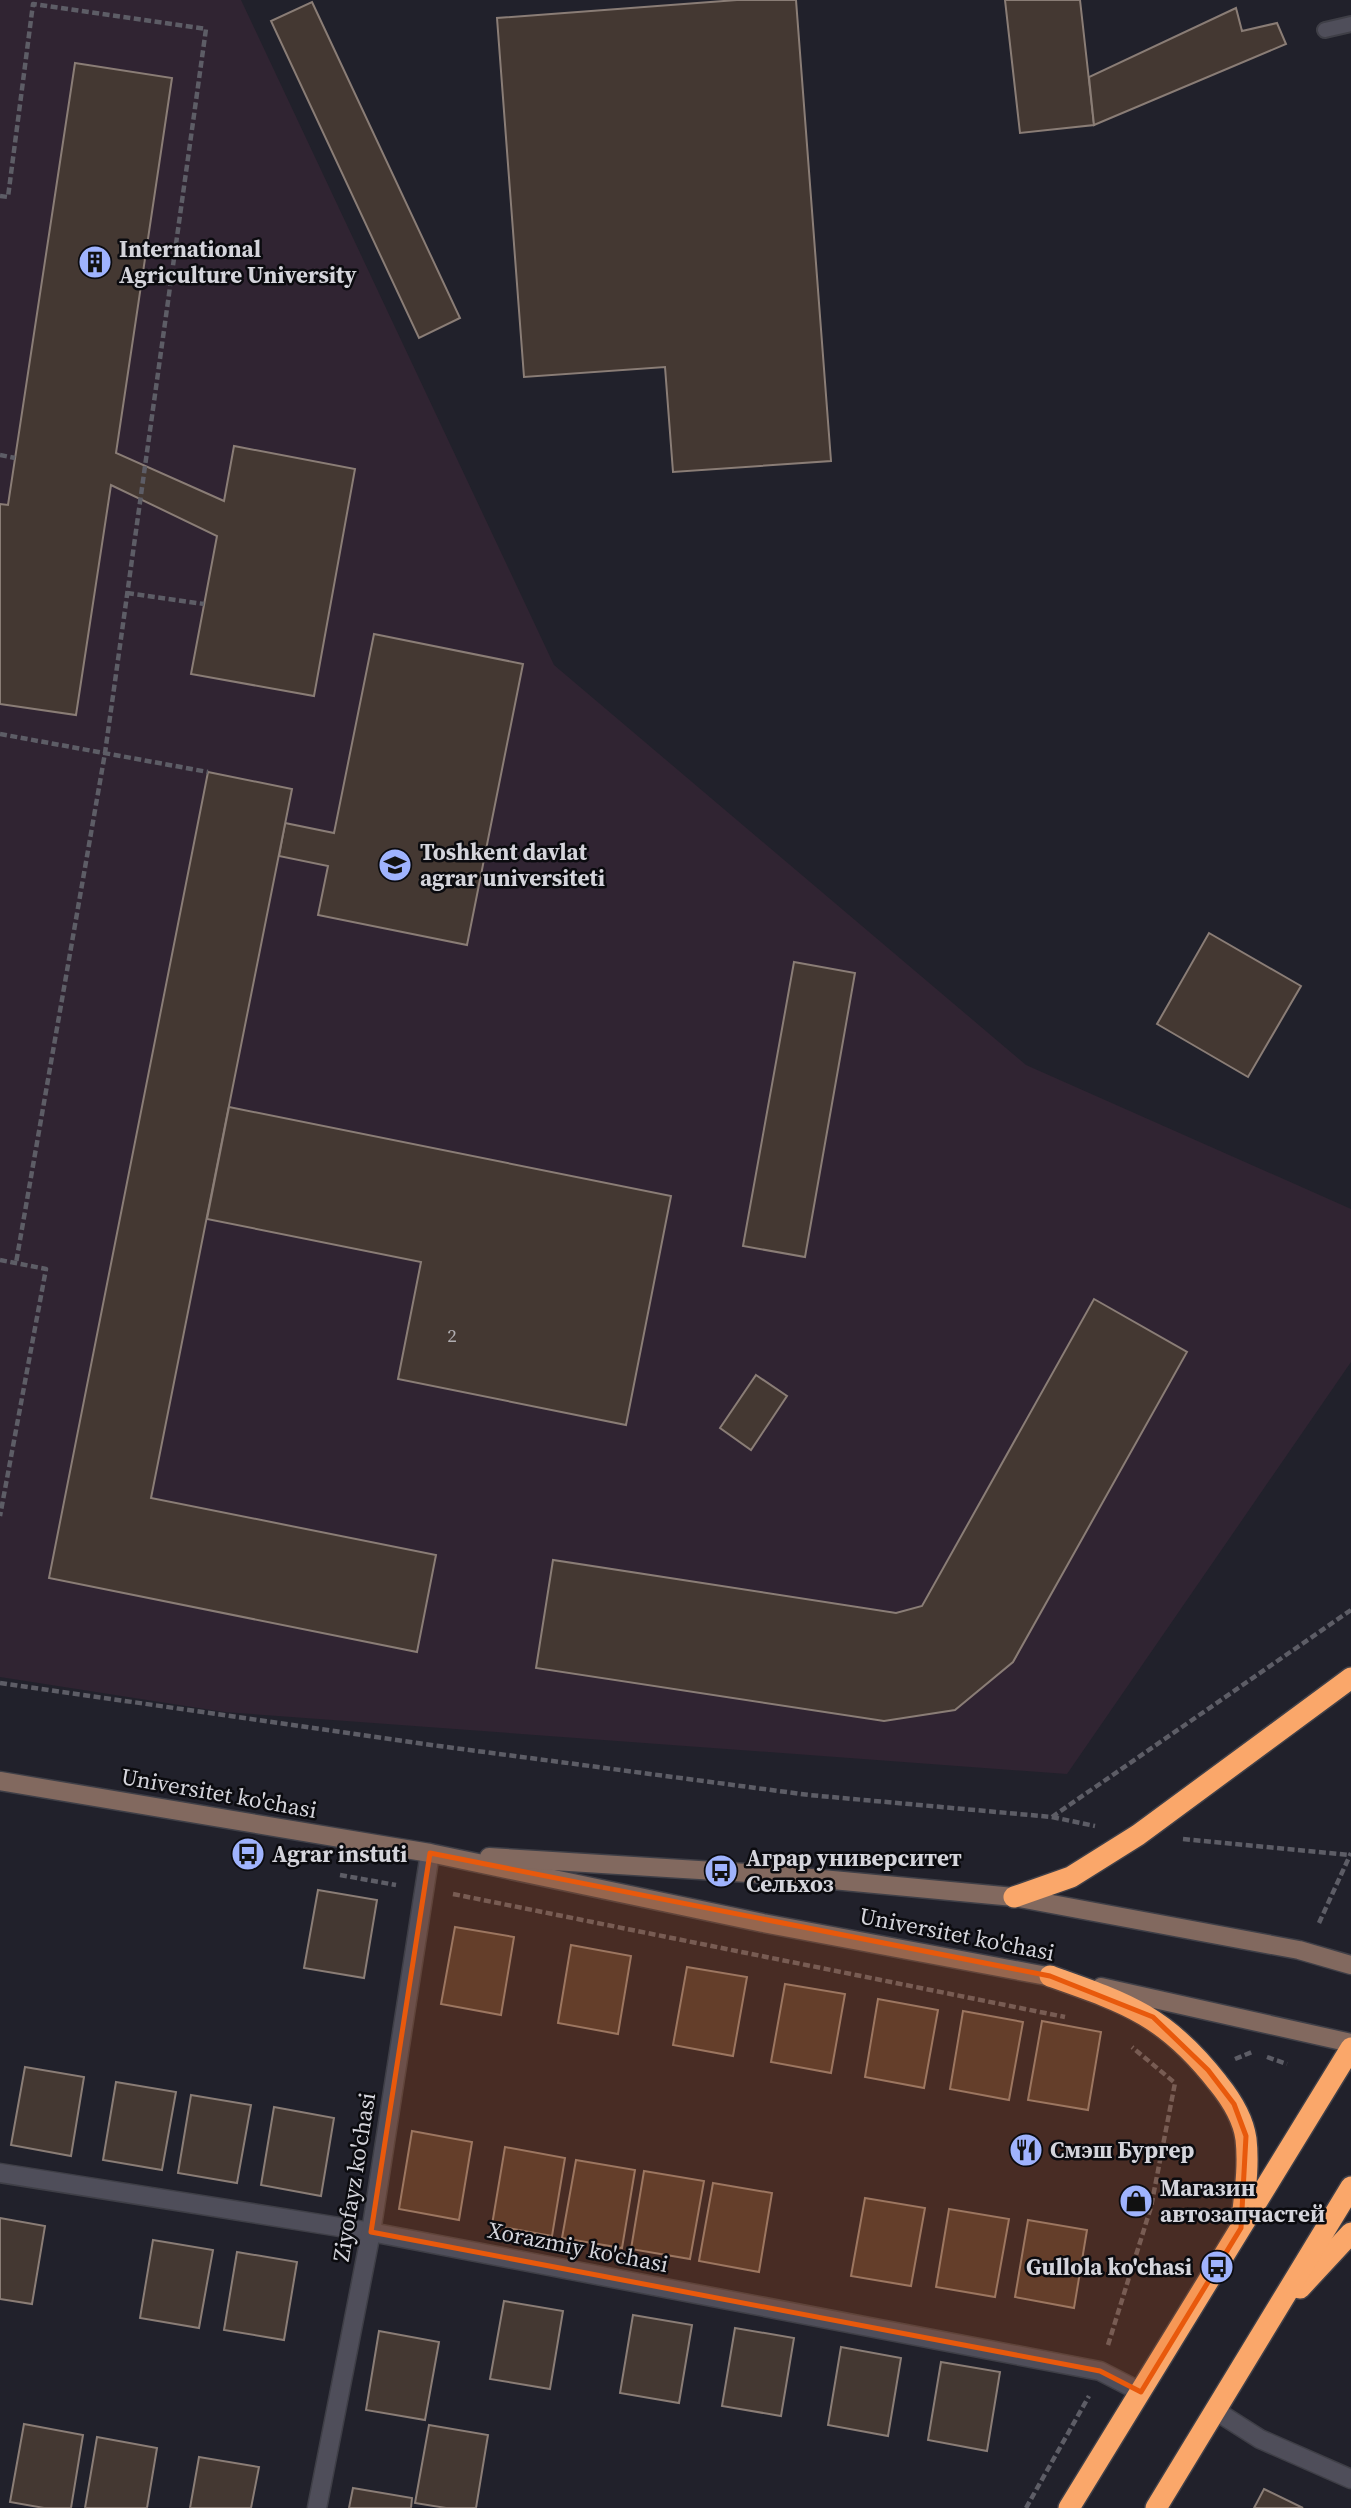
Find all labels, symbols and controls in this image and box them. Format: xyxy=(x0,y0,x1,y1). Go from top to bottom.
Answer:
place label: International Agriculture University xyxy=(119,233,357,291)
building icon: International Agriculture University xyxy=(76,243,114,281)
place label: Toshkent davlat agrar universiteti xyxy=(420,836,605,894)
school or university icon: Toshkent davlat agrar universiteti xyxy=(376,846,414,884)
house number: 2 xyxy=(447,1322,457,1348)
street label: Universitet ko'chasi xyxy=(119,1760,319,1826)
bus stop icon: Agrar instuti xyxy=(229,1835,267,1873)
place label: Agrar instuti xyxy=(272,1838,407,1870)
place label: Аграр университет Сельхоз xyxy=(746,1842,962,1900)
bus stop icon: Аграр университет Сельхоз xyxy=(702,1852,740,1890)
street label: Universitet ko'chasi xyxy=(857,1899,1057,1969)
street label: Ziyofayz ko'chasi xyxy=(325,2090,383,2264)
restaurant icon: Смэш Бургер xyxy=(1007,2131,1045,2169)
place label: Смэш Бургер xyxy=(1050,2134,1194,2166)
place label: Магазин автозапчастей xyxy=(1160,2172,1325,2230)
shop icon: Магазин автозапчастей xyxy=(1117,2182,1155,2220)
street label: Xorazmiy ko'chasi xyxy=(485,2214,671,2280)
bus stop icon: Gullola ko'chasi xyxy=(1198,2248,1236,2286)
place label: Gullola ko'chasi xyxy=(1026,2251,1192,2283)

